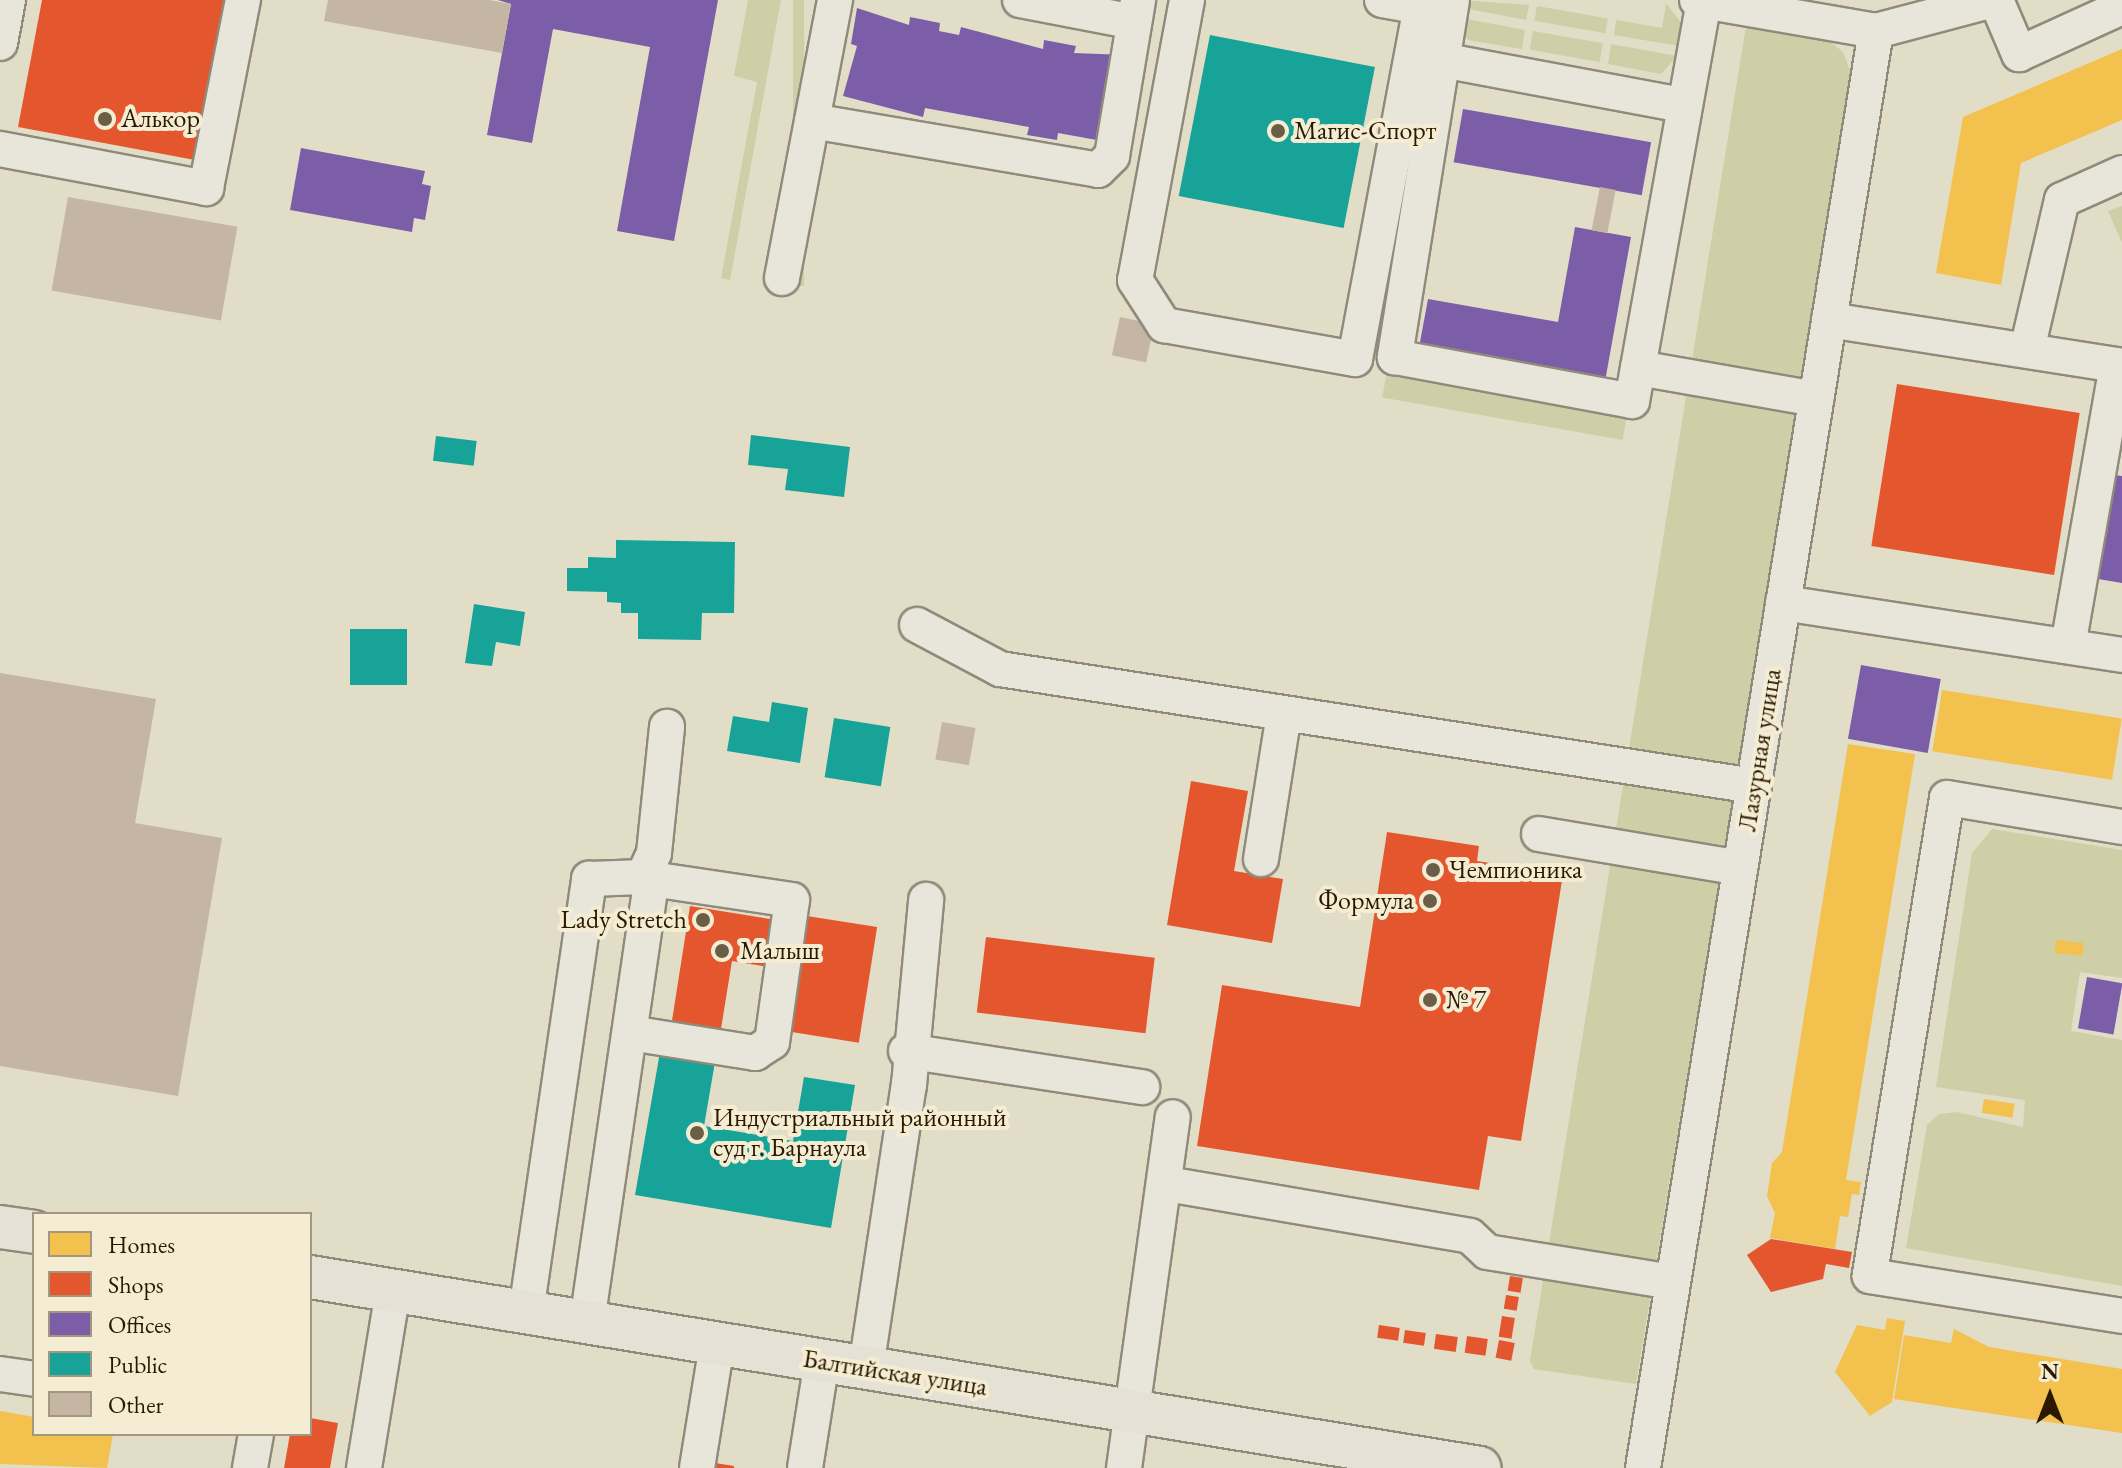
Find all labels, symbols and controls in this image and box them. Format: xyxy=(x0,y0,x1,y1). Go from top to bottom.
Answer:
place label: Алькор xyxy=(121,103,200,135)
marker: Алькор xyxy=(96,110,114,128)
place label: Магис-Спорт xyxy=(1294,115,1436,147)
marker: Магис-Спорт xyxy=(1269,122,1287,140)
street label: Лазурная улица xyxy=(1732,666,1788,834)
place label: Чемпионика xyxy=(1449,854,1582,886)
marker: Чемпионика xyxy=(1424,861,1442,879)
place label: Формула xyxy=(1318,885,1414,917)
marker: Формула xyxy=(1421,892,1439,910)
place label: Lady Stretch xyxy=(560,904,687,936)
marker: Lady Stretch xyxy=(694,911,712,929)
place label: Малыш xyxy=(740,935,820,967)
marker: Малыш xyxy=(711,940,733,962)
place label: № 7 xyxy=(1446,984,1486,1016)
marker: № 7 xyxy=(1421,991,1439,1009)
place label: Индустриальный районный суд г. Барнаула xyxy=(713,1102,1006,1164)
marker: Индустриальный районный суд г. Барнаула xyxy=(688,1124,706,1142)
legend xyxy=(32,1212,312,1436)
text: Homes xyxy=(108,1229,175,1260)
text: Shops xyxy=(108,1269,164,1300)
text: Offices xyxy=(108,1309,171,1340)
street label: Балтийская улица xyxy=(801,1343,989,1403)
text: Public xyxy=(108,1349,167,1380)
north arrow xyxy=(2010,1356,2090,1436)
text: N xyxy=(2041,1357,2059,1386)
text: Other xyxy=(108,1389,164,1420)

